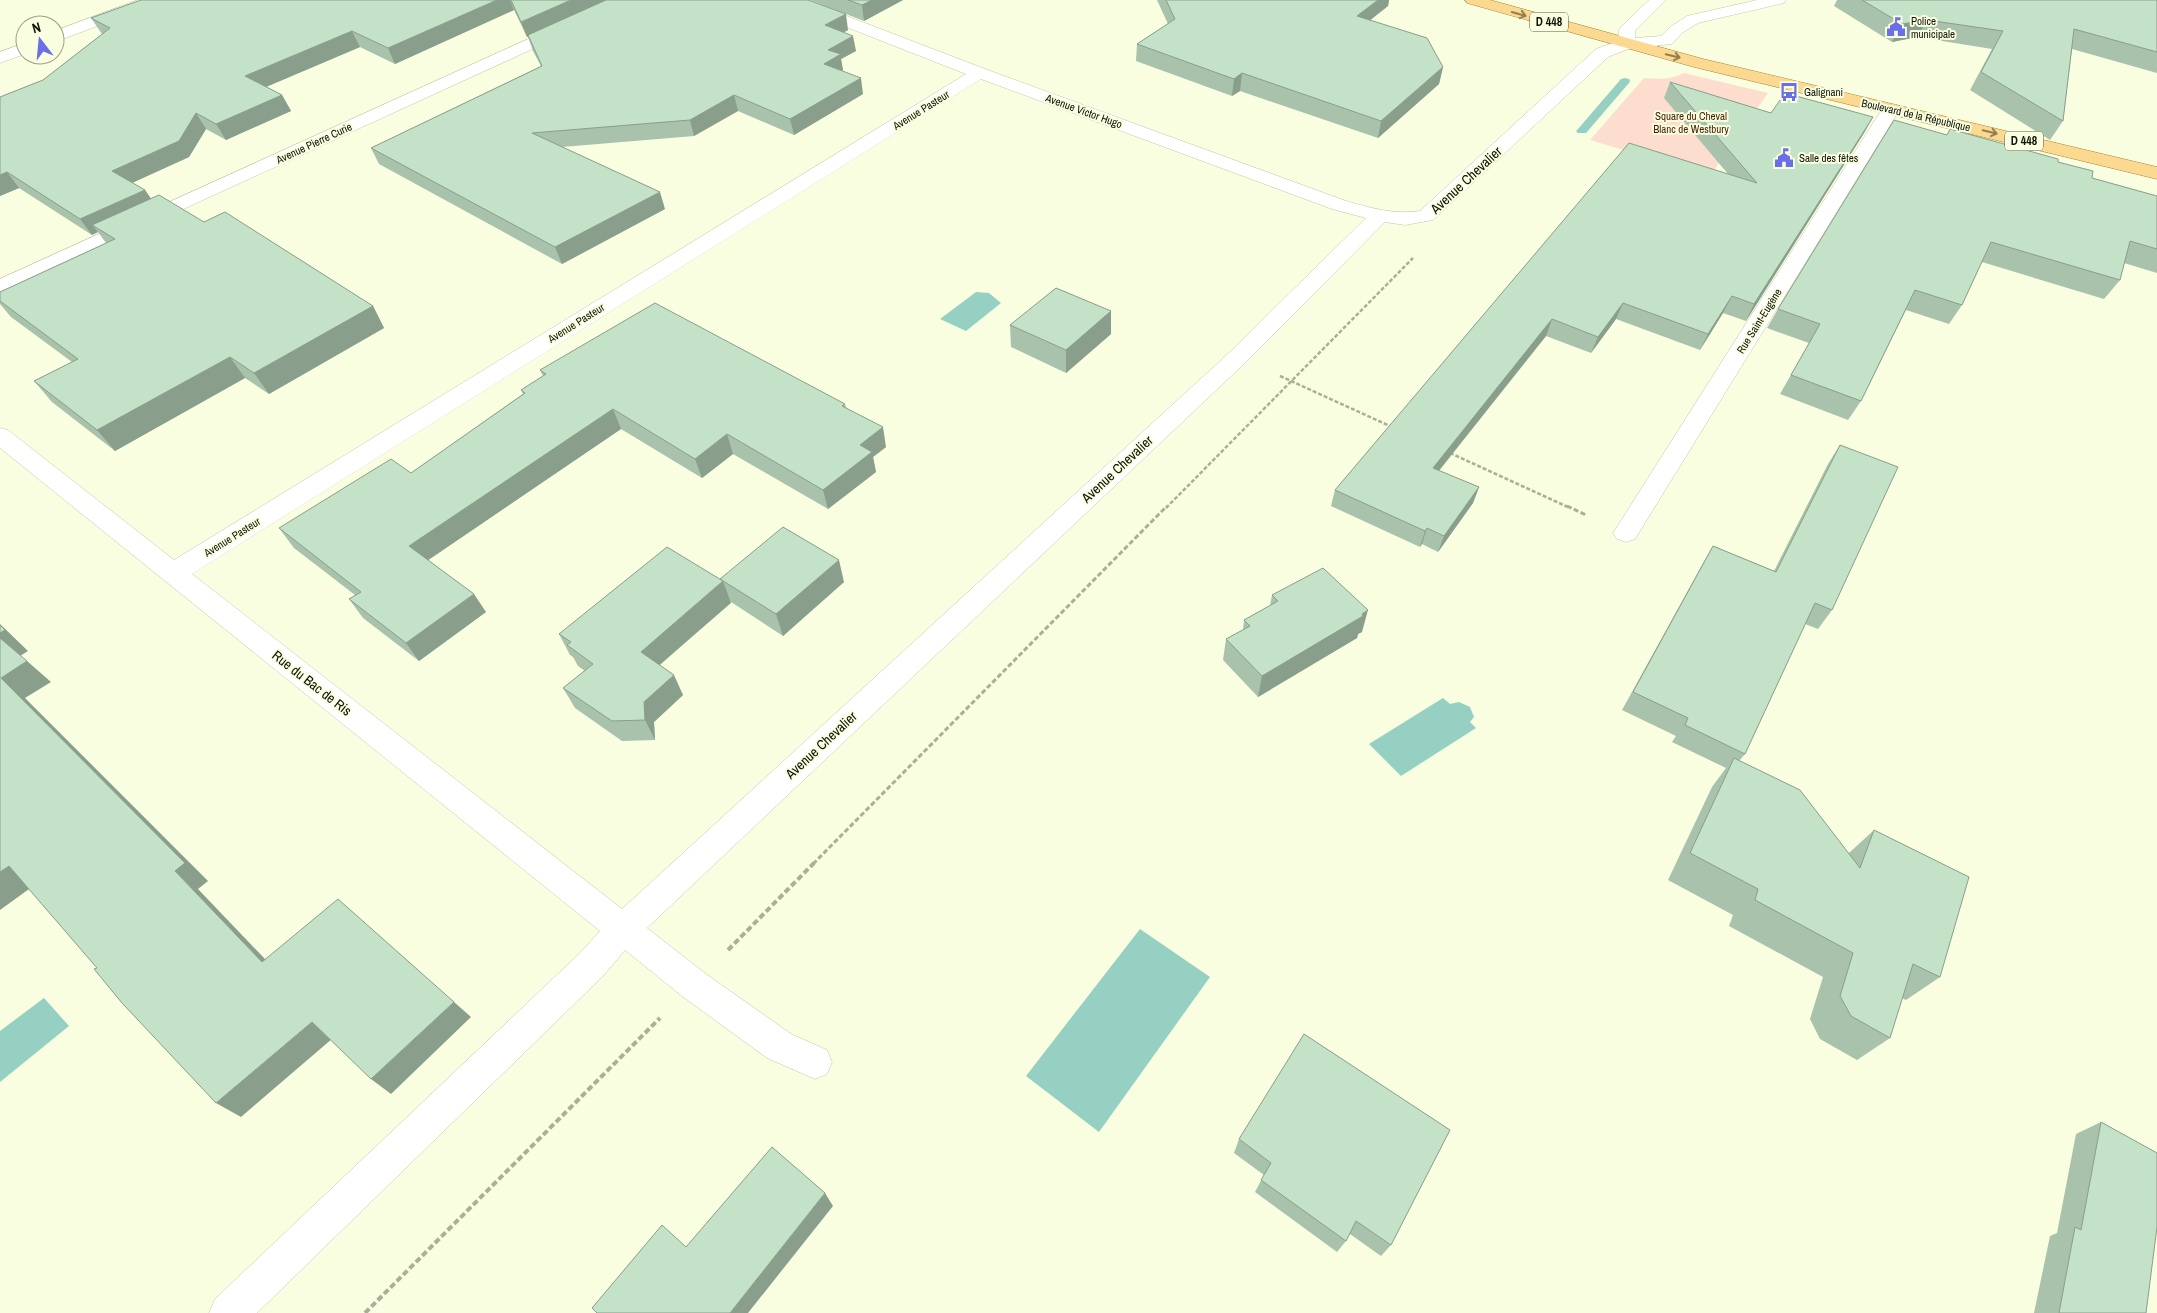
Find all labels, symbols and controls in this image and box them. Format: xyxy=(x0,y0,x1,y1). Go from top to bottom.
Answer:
one-way arrow xyxy=(1511,9,1527,19)
road number: D 448 xyxy=(1530,13,1568,32)
place label: Police municipale xyxy=(1911,14,1955,41)
north arrow xyxy=(15,15,65,65)
public building icon: Police municipale xyxy=(1885,16,1907,38)
text: N xyxy=(30,18,43,37)
one-way arrow xyxy=(1665,52,1681,62)
bus stop icon: Galignani xyxy=(1778,81,1800,103)
place label: Galignani xyxy=(1804,85,1843,99)
street label: Avenue Pasteur xyxy=(889,87,952,133)
street label: Avenue Victor Hugo xyxy=(1043,90,1124,131)
street label: Boulevard de la République xyxy=(1860,96,1972,134)
park label: Square du Cheval Blanc de Westbury xyxy=(1653,109,1729,136)
street label: Avenue Pierre Curie xyxy=(273,119,354,167)
one-way arrow xyxy=(1981,128,1997,137)
road number: D 448 xyxy=(2005,132,2043,150)
street label: Avenue Chevalier xyxy=(1426,142,1506,218)
public building icon: Salle des fêtes xyxy=(1773,147,1795,169)
place label: Salle des fêtes xyxy=(1799,151,1859,165)
street label: Rue Saint-Eugène xyxy=(1733,286,1785,356)
street label: Avenue Pasteur xyxy=(544,300,607,346)
street label: Avenue Chevalier xyxy=(1077,431,1157,507)
street label: Avenue Pasteur xyxy=(200,514,263,560)
street label: Rue du Bac de Ris xyxy=(268,646,356,720)
street label: Avenue Chevalier xyxy=(781,707,861,783)

